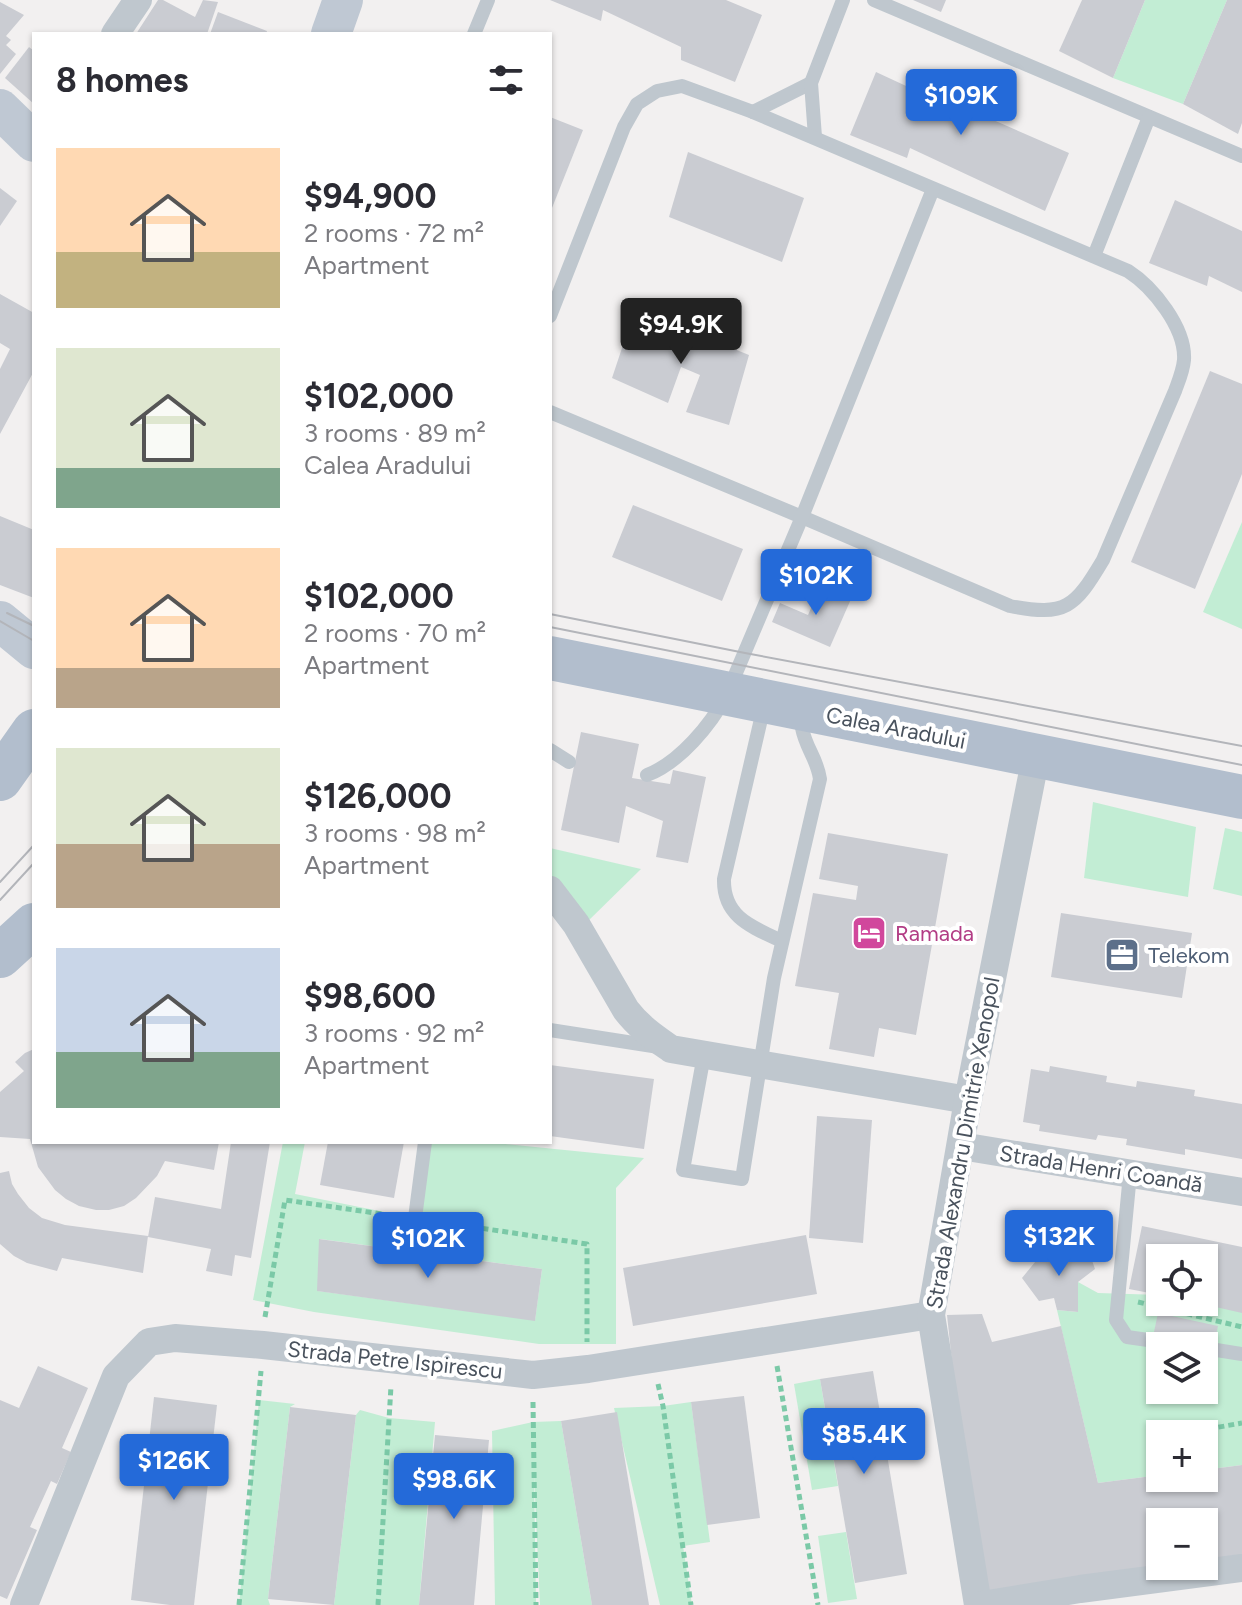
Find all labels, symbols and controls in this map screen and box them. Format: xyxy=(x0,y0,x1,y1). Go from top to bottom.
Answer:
icon: filters xyxy=(484,58,528,102)
text: 8 homes xyxy=(56,60,188,101)
pin: $109K xyxy=(905,69,1017,137)
text: $109K xyxy=(924,79,998,111)
text: $94,900 xyxy=(304,176,437,217)
icon: home xyxy=(120,180,216,276)
text: 2 rooms · 72 m² xyxy=(304,217,484,249)
text: Apartment xyxy=(304,249,430,281)
pin: $94.9K xyxy=(616,298,746,366)
text: $94.9K xyxy=(639,308,723,340)
text: $102,000 xyxy=(304,376,454,417)
icon: home xyxy=(120,380,216,476)
text: 3 rooms · 89 m² xyxy=(304,417,486,449)
text: Calea Aradului xyxy=(304,449,471,481)
pin: $102K xyxy=(760,549,872,617)
text: $102K xyxy=(779,559,853,591)
text: $102,000 xyxy=(304,576,454,617)
icon: home xyxy=(120,580,216,676)
text: 2 rooms · 70 m² xyxy=(304,617,486,649)
text: Apartment xyxy=(304,649,430,681)
street label: Calea Aradului xyxy=(824,701,968,755)
text: $126,000 xyxy=(304,776,451,817)
icon: home xyxy=(120,780,216,876)
text: 3 rooms · 98 m² xyxy=(304,817,486,849)
text: Apartment xyxy=(304,849,430,881)
hotel icon: Ramada xyxy=(850,914,888,952)
place label: Ramada xyxy=(895,920,974,947)
office icon: Telekom xyxy=(1103,936,1141,974)
place label: Telekom xyxy=(1148,942,1230,969)
street label: Strada Alexandru Dimitrie Xenopol xyxy=(920,975,1006,1311)
text: $98,600 xyxy=(304,976,436,1017)
icon: home xyxy=(120,980,216,1076)
text: 3 rooms · 92 m² xyxy=(304,1017,484,1049)
text: Apartment xyxy=(304,1049,430,1081)
street label: Strada Henri Coandă xyxy=(998,1140,1204,1198)
pin: $132K xyxy=(1003,1210,1115,1278)
pin: $102K xyxy=(372,1212,484,1280)
text: $132K xyxy=(1023,1220,1095,1252)
text: $102K xyxy=(391,1222,465,1254)
map controls xyxy=(1146,1244,1218,1580)
button: locate xyxy=(1146,1244,1218,1316)
button: layers xyxy=(1146,1332,1218,1404)
street label: Strada Petre Ispirescu xyxy=(286,1335,504,1385)
pin: $85.4K xyxy=(799,1408,929,1476)
text: $85.4K xyxy=(821,1418,907,1450)
button: + xyxy=(1146,1420,1218,1492)
pin: $126K xyxy=(118,1434,230,1502)
text: $126K xyxy=(138,1444,210,1476)
pin: $98.6K xyxy=(389,1453,519,1521)
text: $98.6K xyxy=(412,1463,496,1495)
button: − xyxy=(1146,1508,1218,1580)

